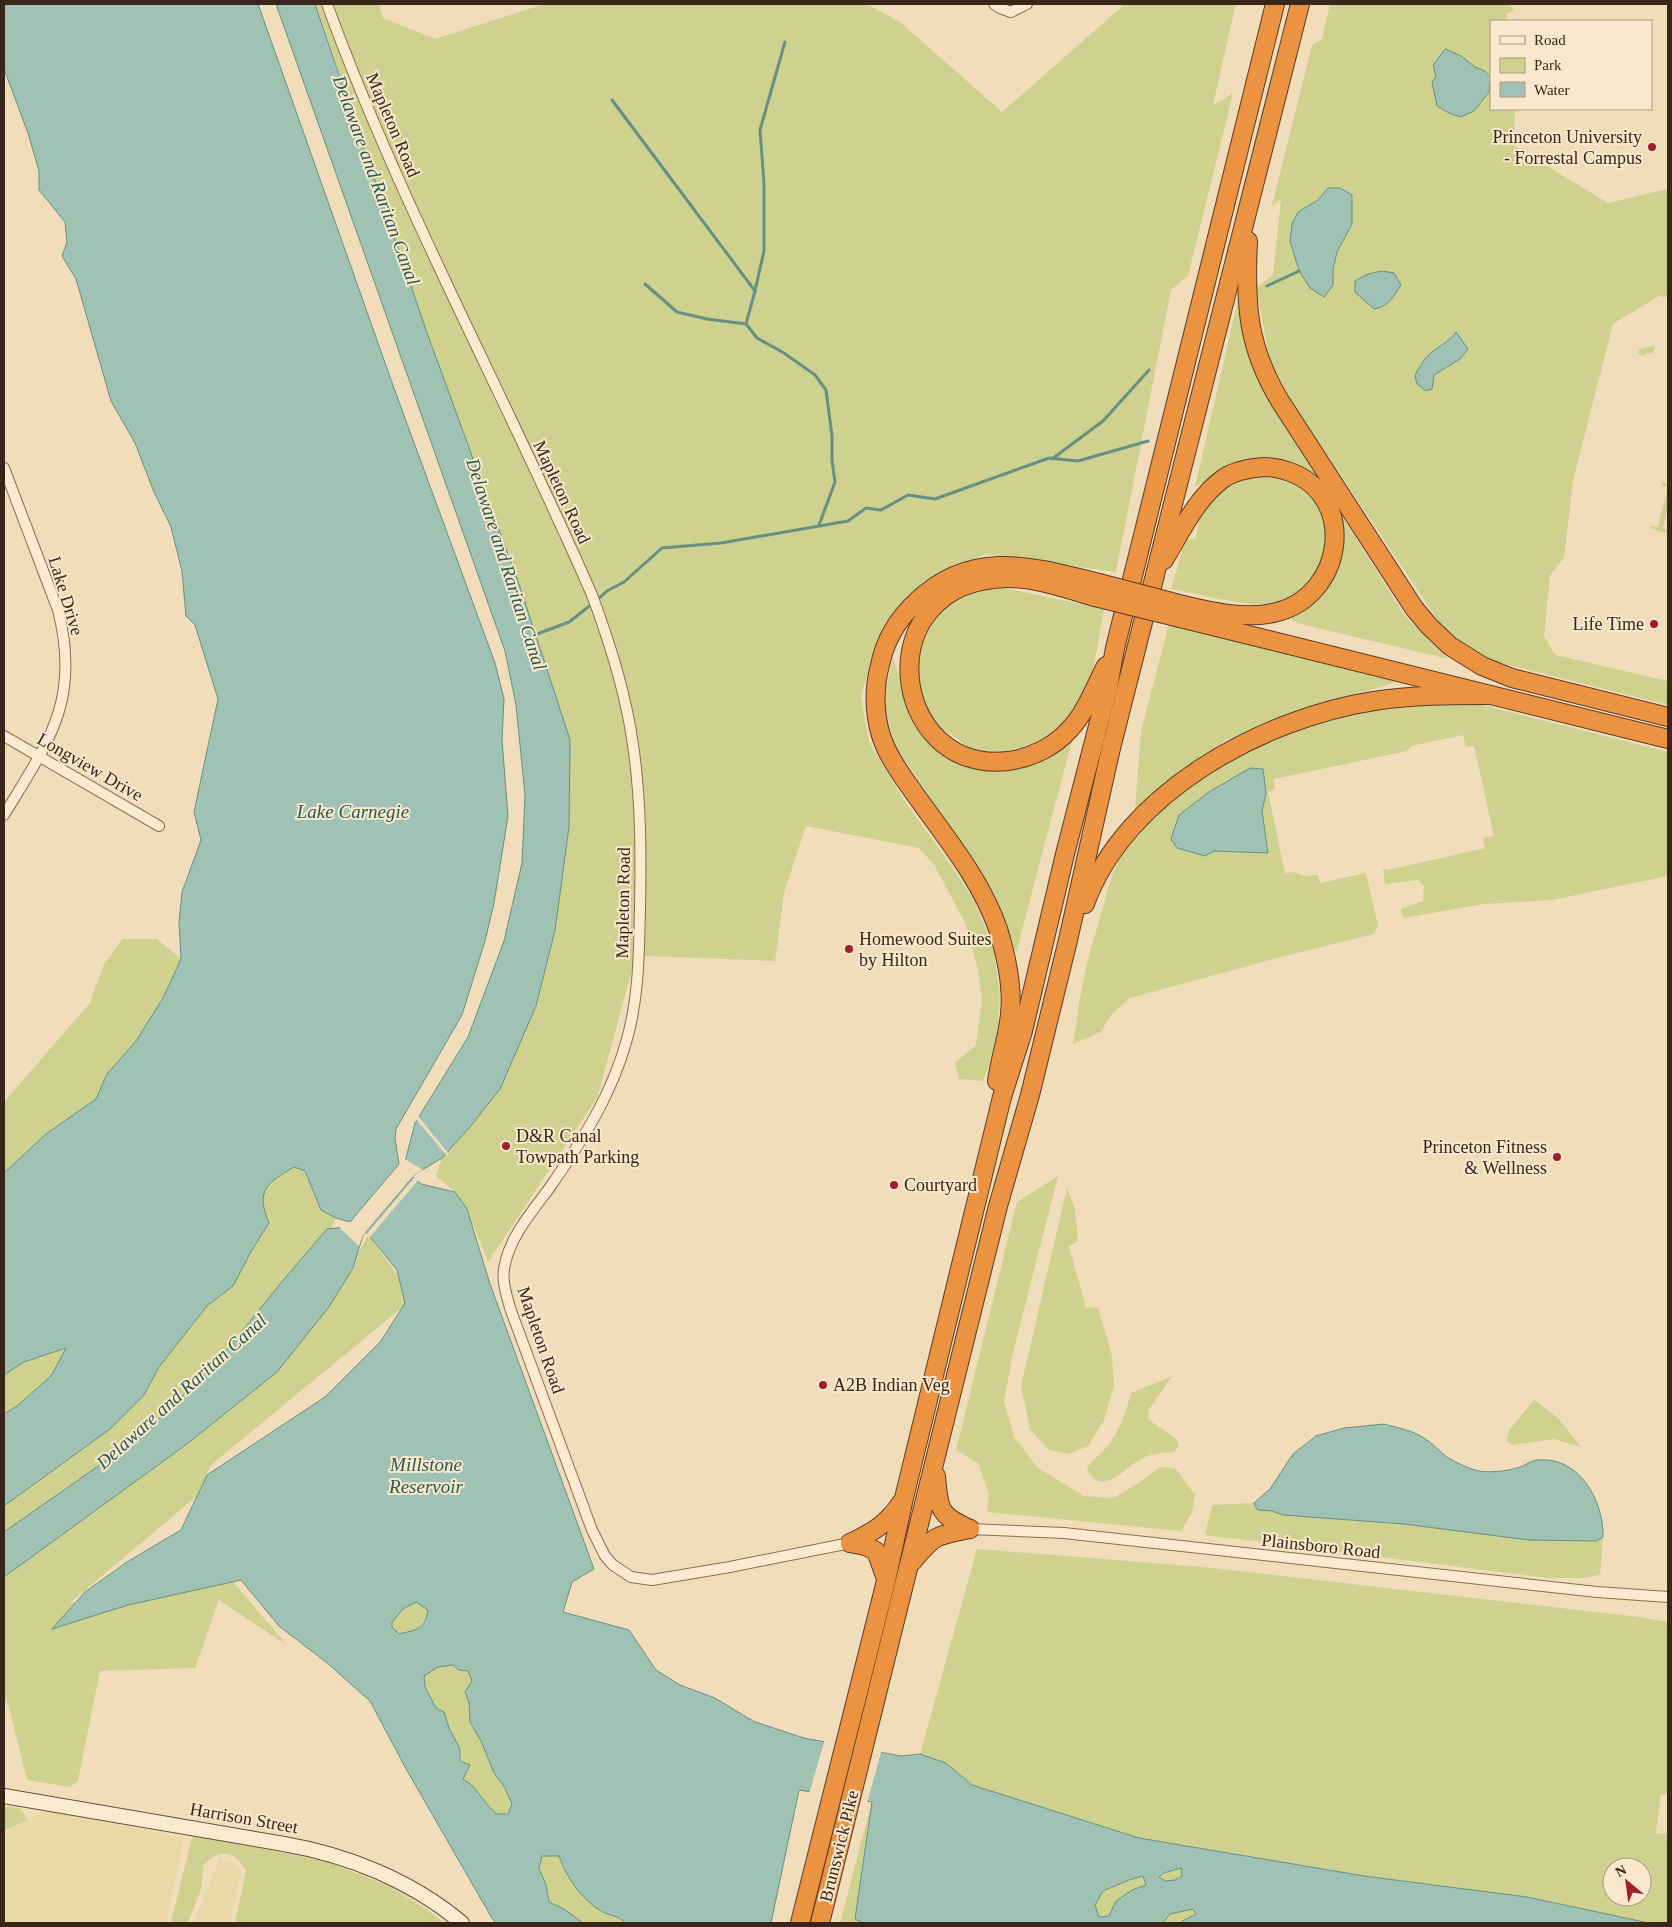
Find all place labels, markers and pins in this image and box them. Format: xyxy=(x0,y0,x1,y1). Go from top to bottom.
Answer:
place label: Princeton University - Forrestal Campus xyxy=(1493,127,1642,168)
marker: Princeton University - Forrestal Campus xyxy=(1646,141,1658,153)
place label: Life Time xyxy=(1572,614,1644,634)
marker: Life Time xyxy=(1648,618,1660,630)
place label: Homewood Suites by Hilton xyxy=(859,929,992,970)
marker: Homewood Suites by Hilton xyxy=(843,943,855,955)
place label: D&R Canal Towpath Parking xyxy=(516,1126,639,1167)
place label: Princeton Fitness & Wellness xyxy=(1423,1137,1547,1178)
marker: D&R Canal Towpath Parking xyxy=(500,1140,512,1152)
marker: Princeton Fitness & Wellness xyxy=(1551,1151,1563,1163)
place label: Courtyard xyxy=(904,1175,977,1195)
marker: Courtyard xyxy=(888,1179,900,1191)
place label: A2B Indian Veg xyxy=(833,1375,950,1395)
marker: A2B Indian Veg xyxy=(817,1379,829,1391)

